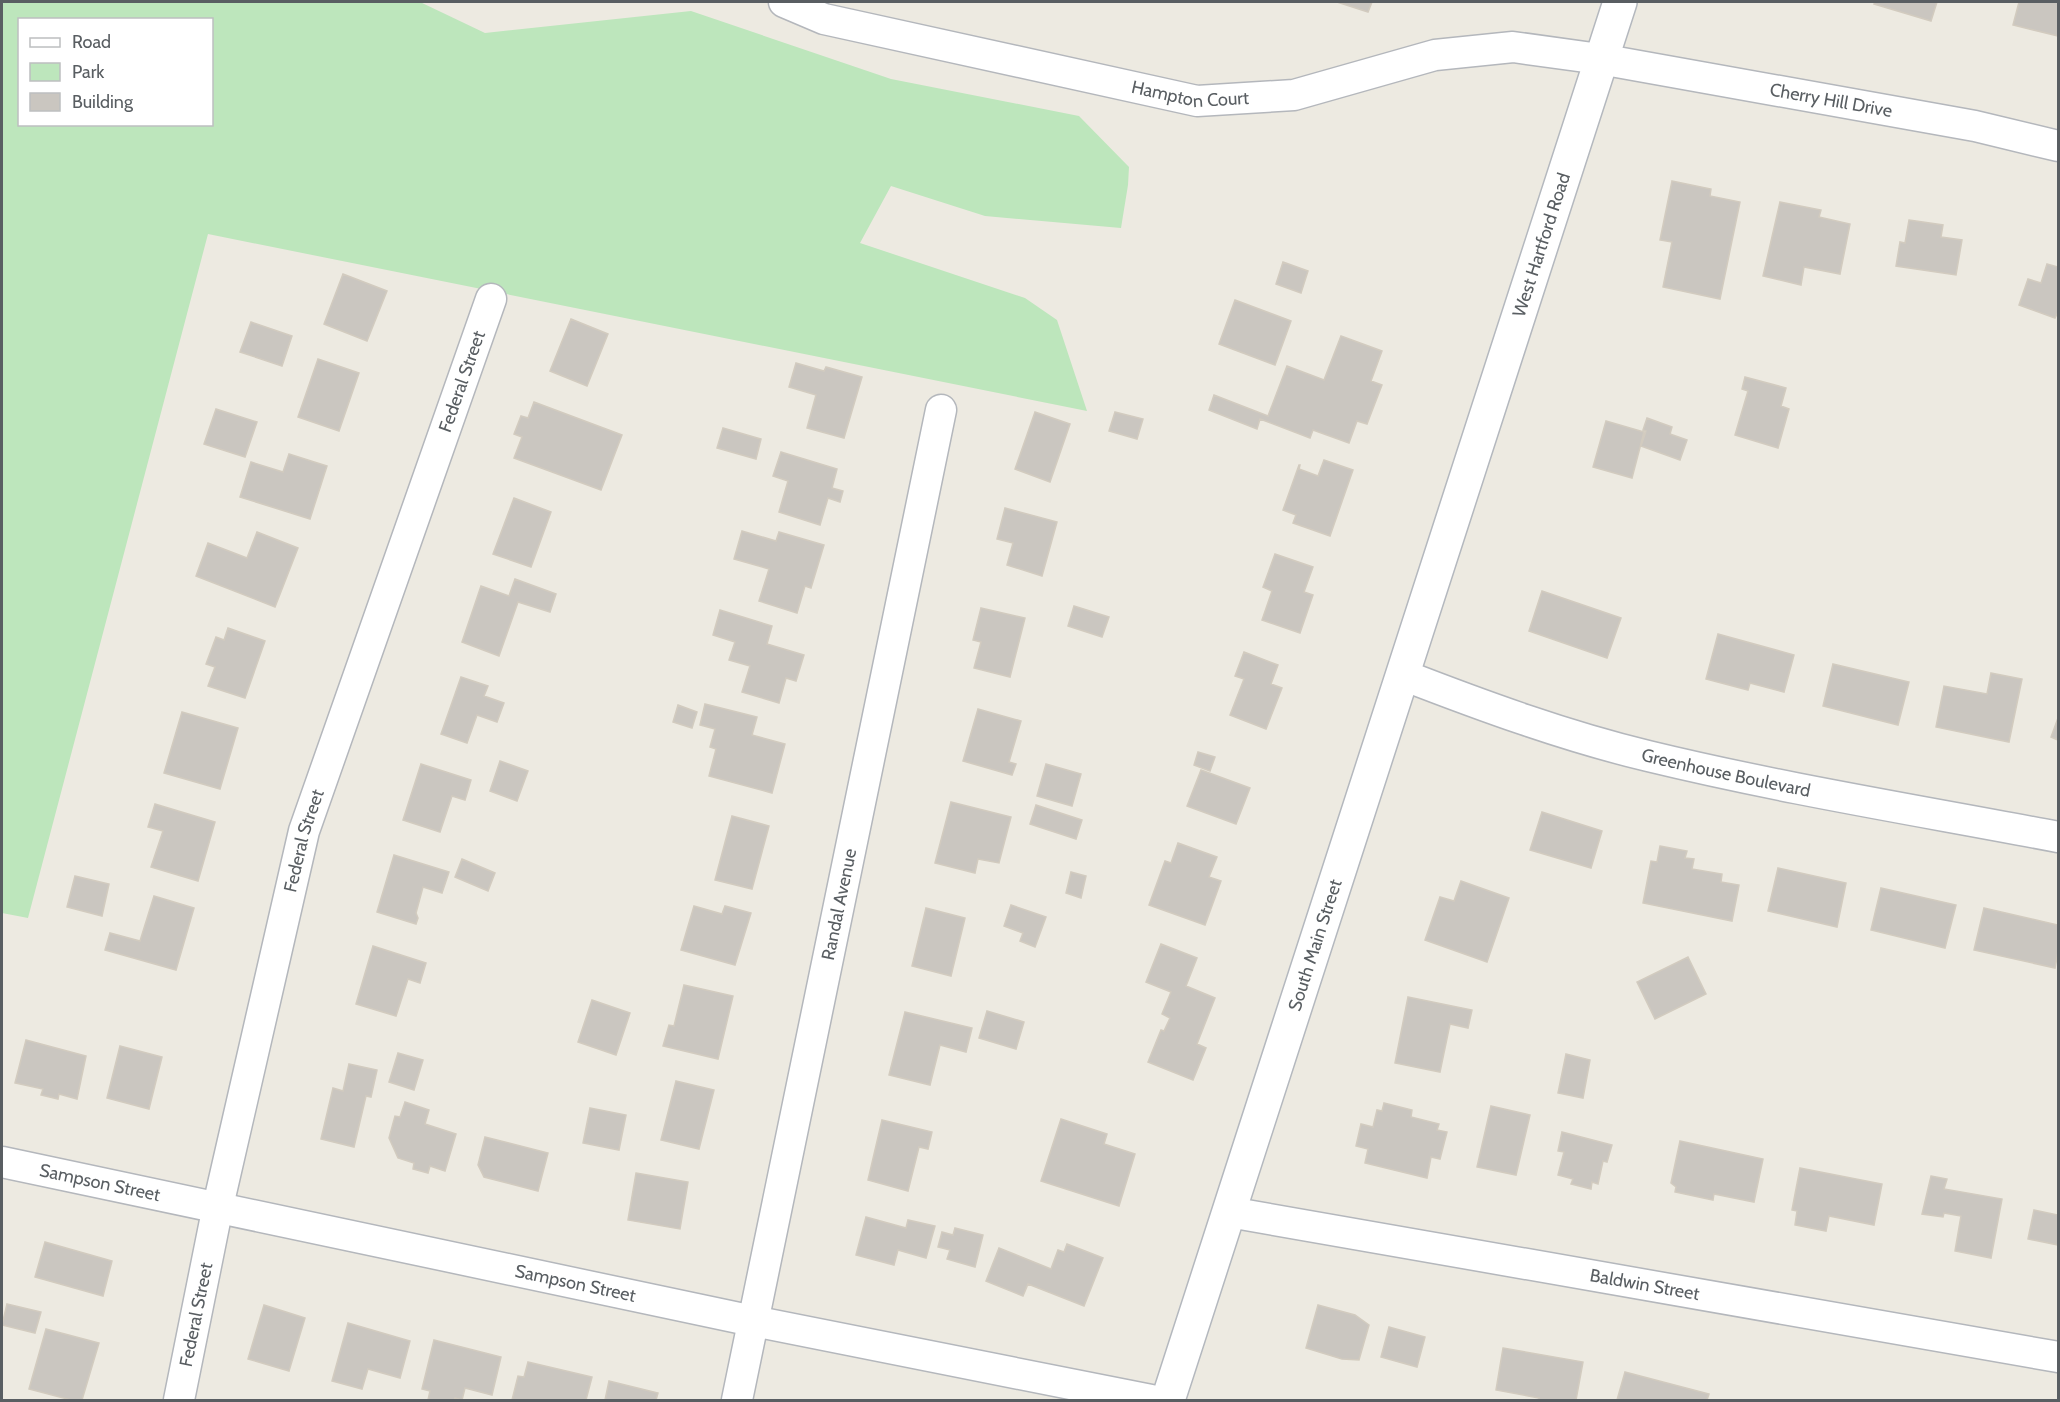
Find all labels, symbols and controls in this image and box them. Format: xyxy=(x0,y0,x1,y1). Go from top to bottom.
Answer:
legend xyxy=(18,18,213,126)
text: Road xyxy=(72,31,111,53)
text: Park xyxy=(72,61,105,83)
street label: Hampton Court xyxy=(1129,76,1250,112)
street label: Cherry Hill Drive xyxy=(1768,79,1894,122)
text: Building xyxy=(72,91,134,113)
street label: West Hartford Road xyxy=(1508,170,1575,320)
street label: Federal Street xyxy=(434,328,490,435)
street label: Greenhouse Boulevard xyxy=(1639,744,1812,802)
street label: Federal Street xyxy=(279,786,329,894)
street label: Randal Avenue xyxy=(817,847,861,962)
street label: South Main Street xyxy=(1283,877,1347,1014)
street label: Sampson Street xyxy=(37,1159,162,1206)
street label: Sampson Street xyxy=(513,1260,638,1307)
street label: Federal Street xyxy=(175,1261,217,1369)
street label: Baldwin Street xyxy=(1588,1264,1701,1305)

